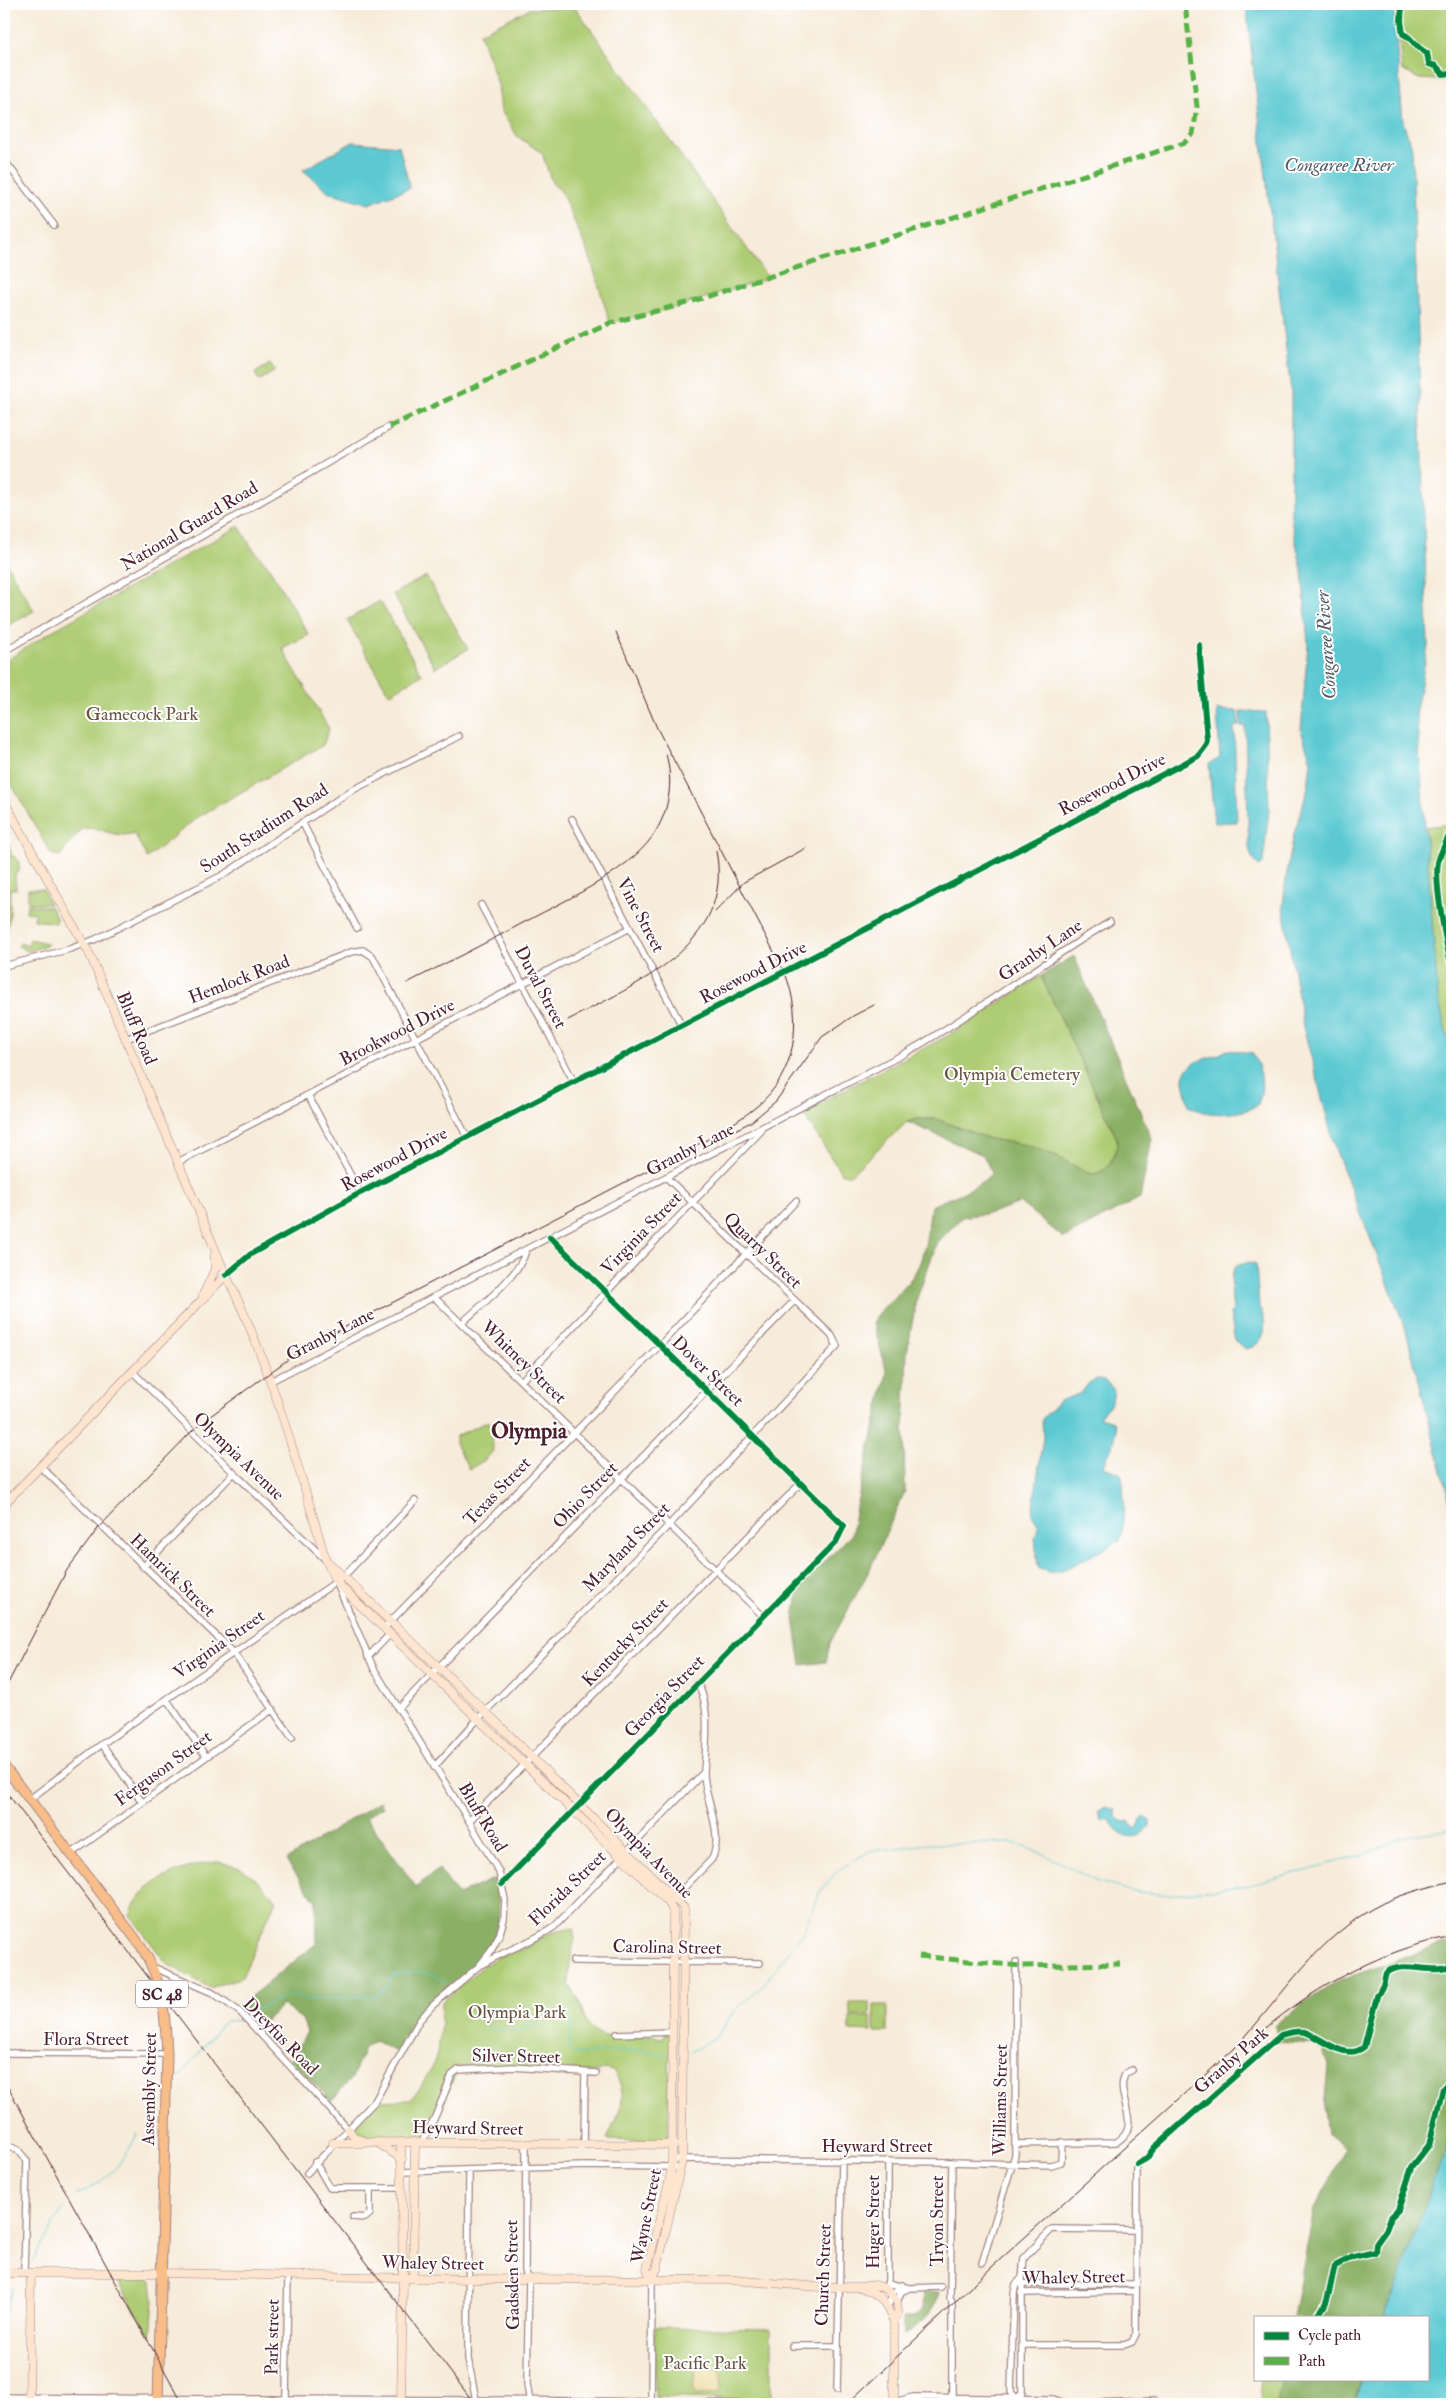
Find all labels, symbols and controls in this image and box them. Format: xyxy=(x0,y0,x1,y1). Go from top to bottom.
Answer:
water label: Congaree River xyxy=(1284,153,1395,177)
street label: National Guard Road xyxy=(116,476,262,576)
water label: Congaree River xyxy=(1310,589,1342,700)
park label: Gamecock Park xyxy=(86,703,198,726)
street label: Rosewood Drive xyxy=(1055,747,1170,821)
street label: South Stadium Road xyxy=(196,778,333,879)
street label: Vine Street xyxy=(611,874,670,957)
street label: Granby Lane xyxy=(994,914,1087,987)
street label: Rosewood Drive xyxy=(696,935,811,1009)
street label: Duval Street xyxy=(509,942,572,1033)
street label: Hemlock Road xyxy=(185,950,293,1009)
street label: Bluff Road xyxy=(111,988,162,1068)
street label: Brookwood Drive xyxy=(336,993,459,1071)
park label: Olympia Cemetery xyxy=(944,1063,1081,1086)
street label: Granby Lane xyxy=(642,1117,739,1182)
street label: Rosewood Drive xyxy=(337,1122,452,1197)
street label: Virginia Street xyxy=(596,1187,687,1280)
street label: Quarry Street xyxy=(719,1207,807,1294)
street label: Granby Lane xyxy=(282,1302,379,1367)
street label: Whitney Street xyxy=(475,1315,571,1409)
street label: Dover Street xyxy=(667,1331,749,1412)
street label: Olympia Avenue xyxy=(188,1407,289,1506)
district label: Olympia xyxy=(491,1417,568,1446)
street label: Texas Street xyxy=(459,1452,536,1531)
street label: Ohio Street xyxy=(548,1457,623,1534)
street label: Maryland Street xyxy=(578,1497,675,1597)
street label: Hamrick Street xyxy=(125,1529,221,1622)
street label: Kentucky Street xyxy=(577,1593,674,1692)
street label: Virginia Street xyxy=(169,1604,270,1684)
street label: Georgia Street xyxy=(619,1650,710,1743)
street label: Ferguson Street xyxy=(110,1725,217,1811)
street label: Bluff Road xyxy=(453,1778,512,1856)
street label: Olympia Avenue xyxy=(599,1803,698,1904)
street label: Florida Street xyxy=(524,1845,611,1931)
street label: Carolina Street xyxy=(612,1935,722,1960)
road number: SC 48 xyxy=(136,1980,188,2008)
street label: Dreyfus Road xyxy=(238,1993,324,2080)
park label: Olympia Park xyxy=(468,2001,567,2024)
street label: Granby Park xyxy=(1189,2021,1274,2099)
street label: Flora Street xyxy=(43,2028,129,2051)
street label: Assembly Street xyxy=(137,2032,162,2147)
street label: Silver Street xyxy=(472,2044,560,2069)
street label: Williams Street xyxy=(988,2044,1013,2157)
street label: Heyward Street xyxy=(412,2116,524,2141)
street label: Heyward Street xyxy=(821,2135,933,2158)
street label: Wayne Street xyxy=(626,2167,667,2266)
street label: Huger Street xyxy=(862,2175,885,2269)
street label: Tryon Street xyxy=(926,2175,949,2267)
street label: Gadsden Street xyxy=(500,2219,525,2330)
street label: Church Street xyxy=(810,2223,837,2327)
street label: Whaley Street xyxy=(381,2251,485,2276)
street label: Whaley Street xyxy=(1022,2265,1126,2290)
street label: Park street xyxy=(260,2299,285,2375)
legend xyxy=(1254,2316,1428,2380)
text: Cycle path xyxy=(1298,2326,1361,2346)
park label: Pacific Park xyxy=(663,2352,747,2375)
text: Path xyxy=(1298,2352,1325,2371)

